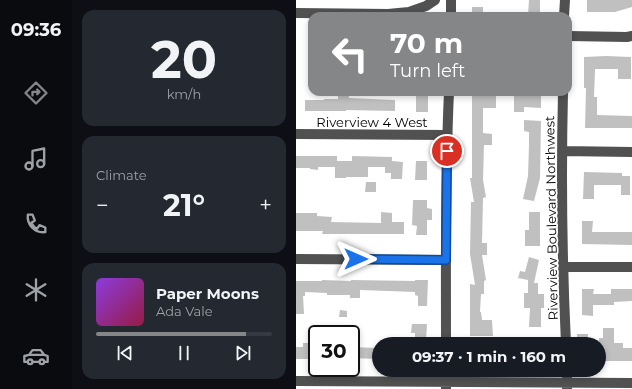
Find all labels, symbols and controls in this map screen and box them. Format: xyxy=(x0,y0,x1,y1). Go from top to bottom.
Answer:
text: 09:36 xyxy=(11,19,61,41)
text: 70 m xyxy=(390,26,463,60)
text: 20 xyxy=(151,28,217,91)
icon: left xyxy=(324,28,376,80)
text: Turn left xyxy=(390,60,465,82)
icon: directions xyxy=(22,79,50,107)
text: km/h xyxy=(167,86,201,102)
street label: Riverview 4 West xyxy=(316,114,428,130)
street label: Riverview Boulevard Northwest xyxy=(541,116,561,320)
pin xyxy=(430,134,464,168)
icon: arrive xyxy=(436,140,458,162)
icon: music xyxy=(22,145,50,173)
text: Climate xyxy=(96,167,147,183)
text: 21° xyxy=(163,187,205,224)
text: − xyxy=(96,192,109,219)
text: + xyxy=(259,192,272,219)
icon: phone xyxy=(22,210,50,238)
position arrow xyxy=(335,238,377,280)
icon: climate xyxy=(22,276,50,304)
text: Paper Moons xyxy=(156,284,259,303)
text: Ada Vale xyxy=(156,303,213,319)
speed limit sign: 30 xyxy=(308,325,360,377)
icon: car xyxy=(22,342,50,370)
icon: previous xyxy=(114,342,136,364)
icon: pause xyxy=(173,342,195,364)
icon: next xyxy=(232,342,254,364)
text: 09:37 · 1 min · 160 m xyxy=(412,347,566,366)

